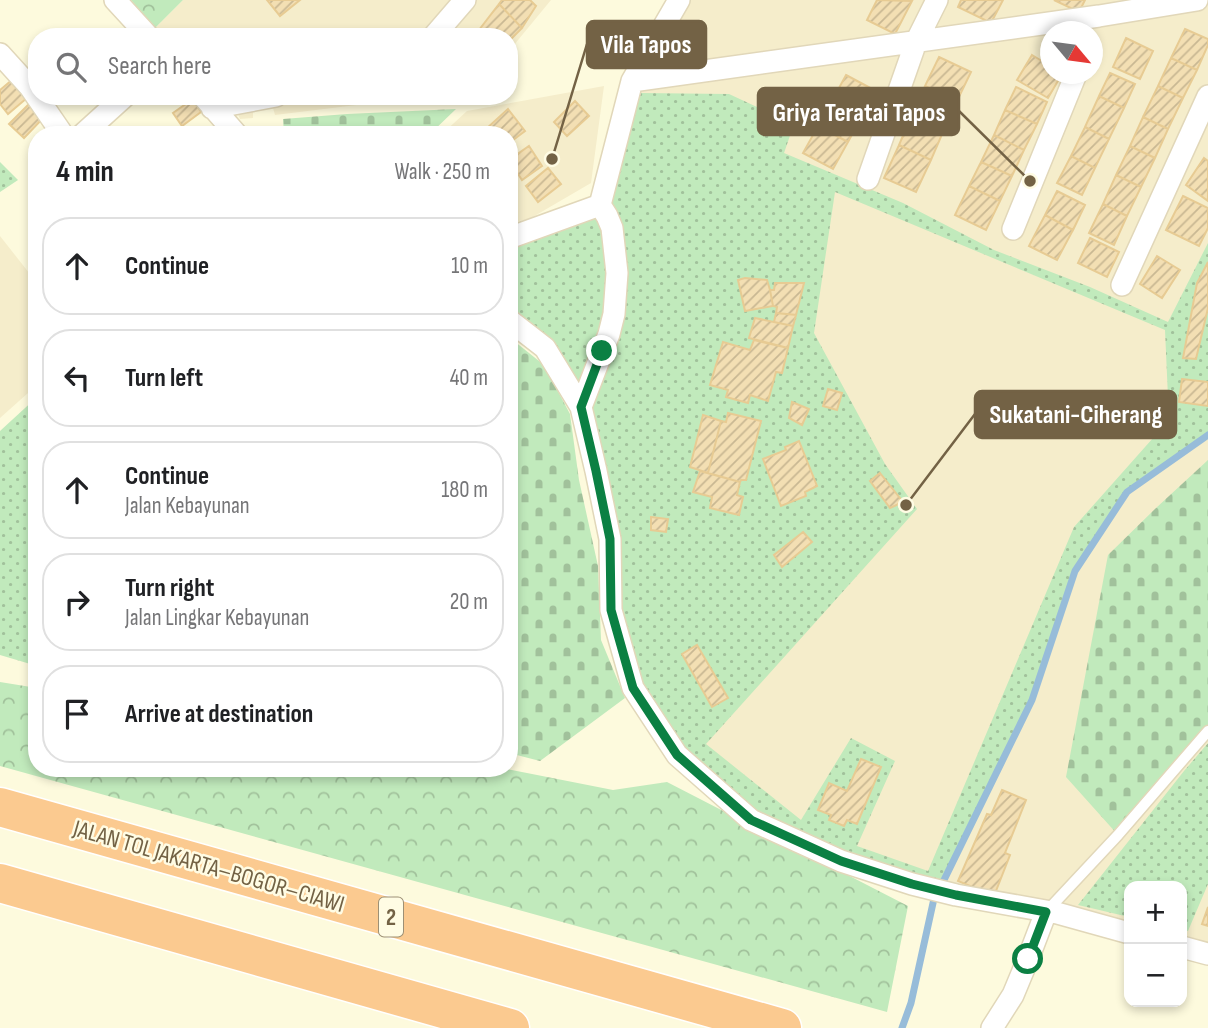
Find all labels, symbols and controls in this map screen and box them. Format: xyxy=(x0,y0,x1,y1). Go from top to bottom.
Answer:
callout: Vila Tapos xyxy=(587,21,706,68)
north arrow xyxy=(1040,21,1103,84)
search box xyxy=(28,28,518,105)
text: Vila Tapos xyxy=(601,30,691,61)
icon: search xyxy=(52,48,90,86)
text: Search here xyxy=(108,51,211,82)
callout: Griya Teratai Tapos xyxy=(758,88,959,135)
text: Griya Teratai Tapos xyxy=(773,98,945,129)
text: 4 min xyxy=(56,154,114,190)
text: Walk · 250 m xyxy=(394,158,490,186)
icon: ahead xyxy=(58,247,96,285)
text: Continue xyxy=(125,251,209,282)
text: 10 m xyxy=(451,252,488,280)
route end xyxy=(586,335,617,366)
icon: left xyxy=(58,359,96,397)
text: Turn left xyxy=(125,363,203,394)
text: 40 m xyxy=(450,364,488,392)
callout: Sukatani-Ciherang xyxy=(975,391,1176,438)
text: Sukatani-Ciherang xyxy=(990,400,1162,431)
text: Continue xyxy=(125,461,209,492)
icon: ahead xyxy=(58,471,96,509)
text: 180 m xyxy=(441,476,488,504)
text: Jalan Kebayunan xyxy=(125,492,250,520)
text: Turn right xyxy=(125,573,214,604)
icon: right xyxy=(58,583,96,621)
text: 20 m xyxy=(450,588,488,616)
text: Jalan Lingkar Kebayunan xyxy=(125,604,309,632)
icon: arrive xyxy=(58,695,96,733)
text: Arrive at destination xyxy=(125,699,313,730)
street label: JALAN TOL JAKARTA–BOGOR–CIAWI xyxy=(69,814,348,919)
map controls xyxy=(1124,881,1187,1007)
button: + xyxy=(1124,881,1187,944)
road number: 2 xyxy=(379,898,403,936)
route start xyxy=(1012,943,1043,974)
button: − xyxy=(1124,944,1187,1007)

